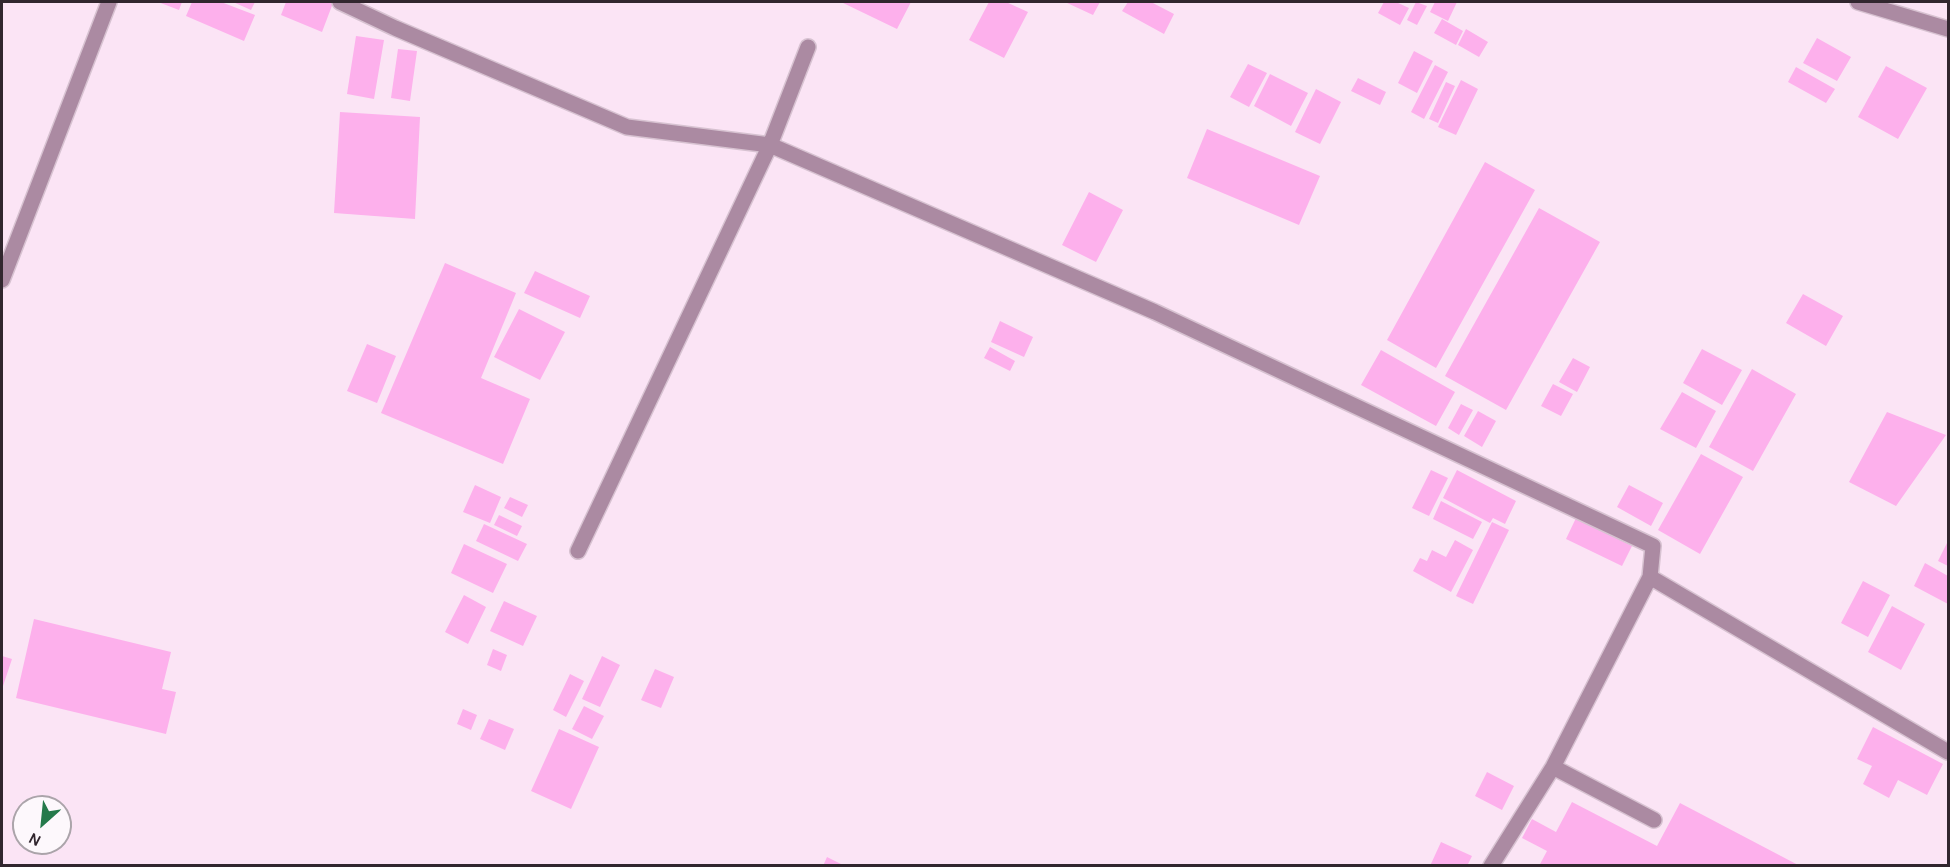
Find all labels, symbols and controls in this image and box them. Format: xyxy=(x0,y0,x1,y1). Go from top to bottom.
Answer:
north arrow xyxy=(12,795,72,855)
text: N xyxy=(25,829,44,851)

